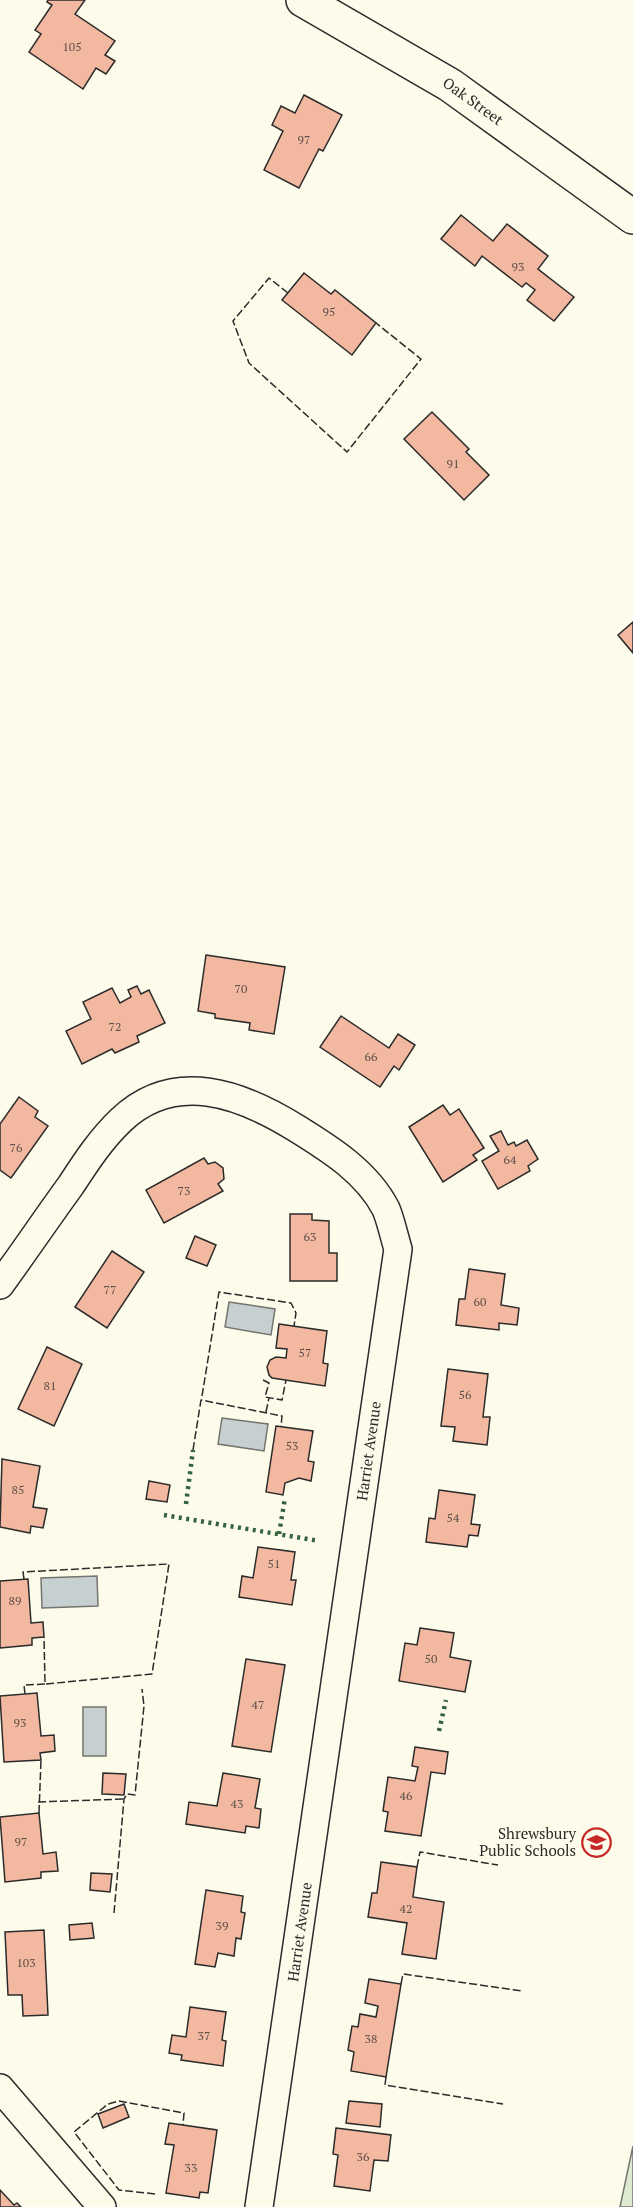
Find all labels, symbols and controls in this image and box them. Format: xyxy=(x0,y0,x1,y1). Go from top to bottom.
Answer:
house number: 105 xyxy=(62,39,82,54)
street label: Oak Street xyxy=(440,72,508,130)
house number: 97 xyxy=(298,132,310,147)
house number: 93 xyxy=(512,259,524,274)
house number: 95 xyxy=(323,304,335,319)
house number: 91 xyxy=(447,456,459,471)
house number: 70 xyxy=(235,981,247,996)
house number: 72 xyxy=(109,1019,121,1034)
house number: 66 xyxy=(365,1049,378,1064)
house number: 76 xyxy=(10,1140,23,1155)
house number: 64 xyxy=(504,1152,517,1167)
house number: 73 xyxy=(178,1183,190,1198)
house number: 63 xyxy=(304,1229,316,1244)
house number: 77 xyxy=(104,1282,116,1297)
house number: 60 xyxy=(474,1294,486,1309)
house number: 57 xyxy=(299,1345,311,1360)
house number: 81 xyxy=(44,1378,56,1393)
house number: 56 xyxy=(459,1387,472,1402)
street label: Harriet Avenue xyxy=(351,1400,385,1502)
house number: 53 xyxy=(286,1438,298,1453)
house number: 85 xyxy=(12,1482,24,1497)
house number: 54 xyxy=(447,1510,460,1525)
house number: 51 xyxy=(268,1556,280,1571)
house number: 89 xyxy=(9,1593,21,1608)
house number: 50 xyxy=(425,1651,437,1666)
house number: 47 xyxy=(252,1697,264,1712)
house number: 93 xyxy=(14,1715,26,1730)
house number: 46 xyxy=(400,1788,413,1803)
house number: 43 xyxy=(231,1796,243,1811)
place label: Shrewsbury Public Schools xyxy=(479,1823,576,1860)
school or university icon: Shrewsbury Public Schools xyxy=(581,1827,613,1859)
house number: 97 xyxy=(15,1834,27,1849)
street label: Harriet Avenue xyxy=(282,1881,316,1983)
house number: 42 xyxy=(400,1901,412,1916)
house number: 39 xyxy=(216,1918,228,1933)
house number: 103 xyxy=(16,1955,36,1970)
house number: 37 xyxy=(198,2028,210,2043)
house number: 38 xyxy=(365,2031,377,2046)
house number: 36 xyxy=(357,2149,370,2164)
house number: 33 xyxy=(185,2160,197,2175)

